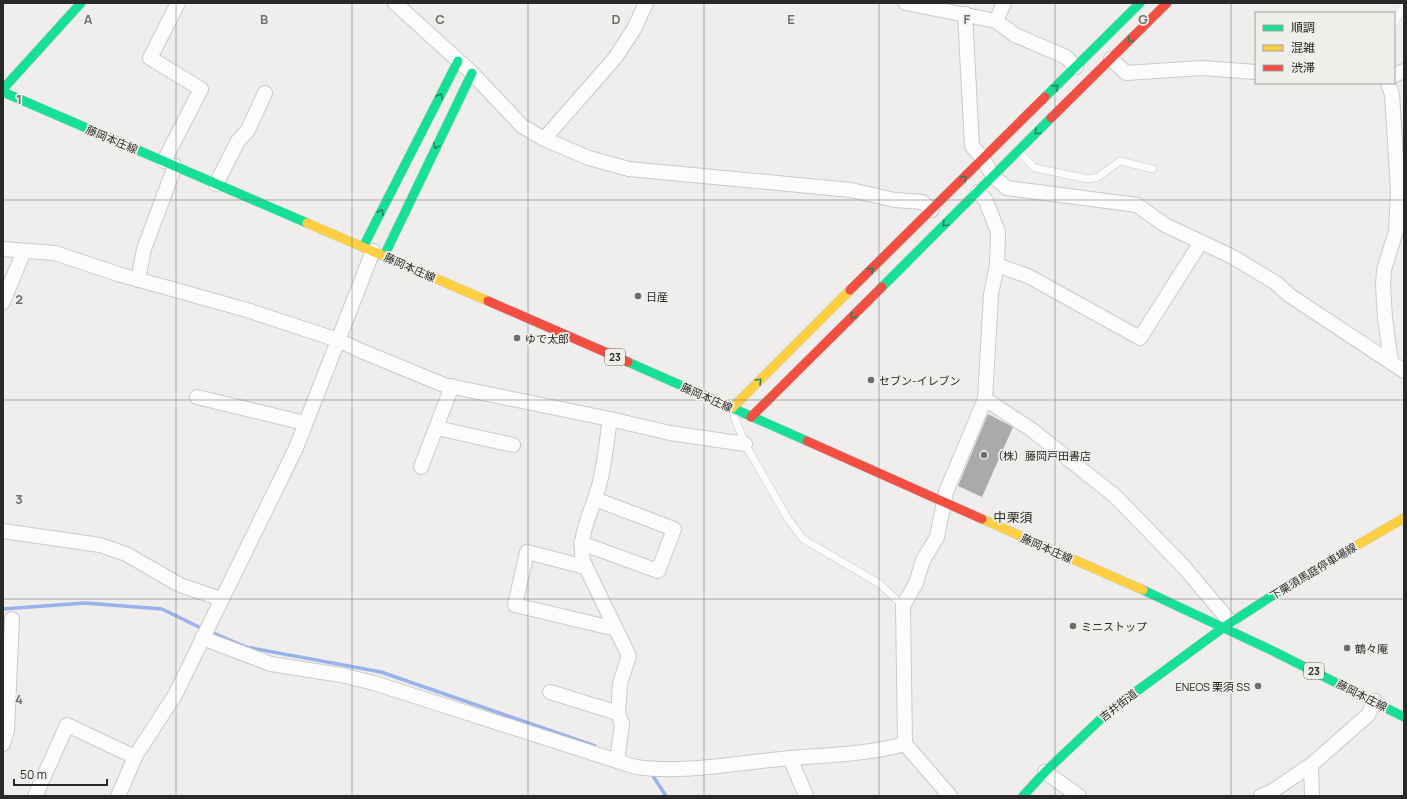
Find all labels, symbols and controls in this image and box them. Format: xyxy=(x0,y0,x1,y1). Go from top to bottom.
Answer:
text: A xyxy=(84,10,93,28)
text: B xyxy=(260,10,268,28)
text: C xyxy=(435,10,445,28)
text: D xyxy=(611,10,621,28)
text: E xyxy=(787,10,795,28)
text: F xyxy=(964,10,971,28)
text: G xyxy=(1138,10,1148,28)
legend xyxy=(1255,12,1395,84)
text: 順調 xyxy=(1291,19,1315,36)
one-way arrow xyxy=(1127,35,1135,43)
text: 混雑 xyxy=(1291,39,1315,56)
text: 渋滞 xyxy=(1291,59,1315,76)
one-way arrow xyxy=(1051,84,1059,91)
text: 1 xyxy=(16,90,22,108)
one-way arrow xyxy=(435,93,442,100)
street label: 藤岡本庄線 xyxy=(84,121,140,157)
one-way arrow xyxy=(1034,127,1042,135)
one-way arrow xyxy=(434,141,441,149)
one-way arrow xyxy=(959,175,967,183)
one-way arrow xyxy=(376,209,383,216)
one-way arrow xyxy=(942,219,950,227)
street label: 藤岡本庄線 xyxy=(382,249,438,285)
one-way arrow xyxy=(866,267,874,274)
place label: 日産 xyxy=(646,289,668,304)
text: 2 xyxy=(15,290,23,308)
marker: 日産 xyxy=(633,291,643,301)
one-way arrow xyxy=(850,311,858,318)
place label: ゆで太郎 xyxy=(525,331,569,346)
marker: ゆで太郎 xyxy=(512,333,522,343)
road number: 23 xyxy=(605,349,625,365)
place label: セブン-イレブン xyxy=(879,373,961,388)
marker: セブン-イレブン xyxy=(866,375,876,385)
one-way arrow xyxy=(754,378,762,386)
street label: 藤岡本庄線 xyxy=(679,379,735,415)
place label: （株）藤岡戸田書店 xyxy=(992,448,1091,463)
marker: （株）藤岡戸田書店 xyxy=(979,450,989,460)
text: 3 xyxy=(15,490,23,508)
district label: 中栗須 xyxy=(993,508,1033,526)
street label: 藤岡本庄線 xyxy=(1019,530,1075,566)
street label: 下栗須馬庭停車場線 xyxy=(1267,539,1359,603)
place label: ミニストップ xyxy=(1081,619,1147,634)
marker: ミニストップ xyxy=(1068,621,1078,631)
place label: 鶴々庵 xyxy=(1355,641,1388,656)
marker: 鶴々庵 xyxy=(1342,643,1352,653)
road number: 23 xyxy=(1304,663,1324,679)
street label: 藤岡本庄線 xyxy=(1334,676,1390,714)
place label: ENEOS 栗須 SS xyxy=(1175,679,1250,694)
marker: ENEOS 栗須 SS xyxy=(1253,681,1263,691)
street label: 吉井街道 xyxy=(1096,686,1140,724)
text: 4 xyxy=(15,690,23,708)
scale bar xyxy=(14,761,107,787)
text: 50 m xyxy=(20,766,47,783)

